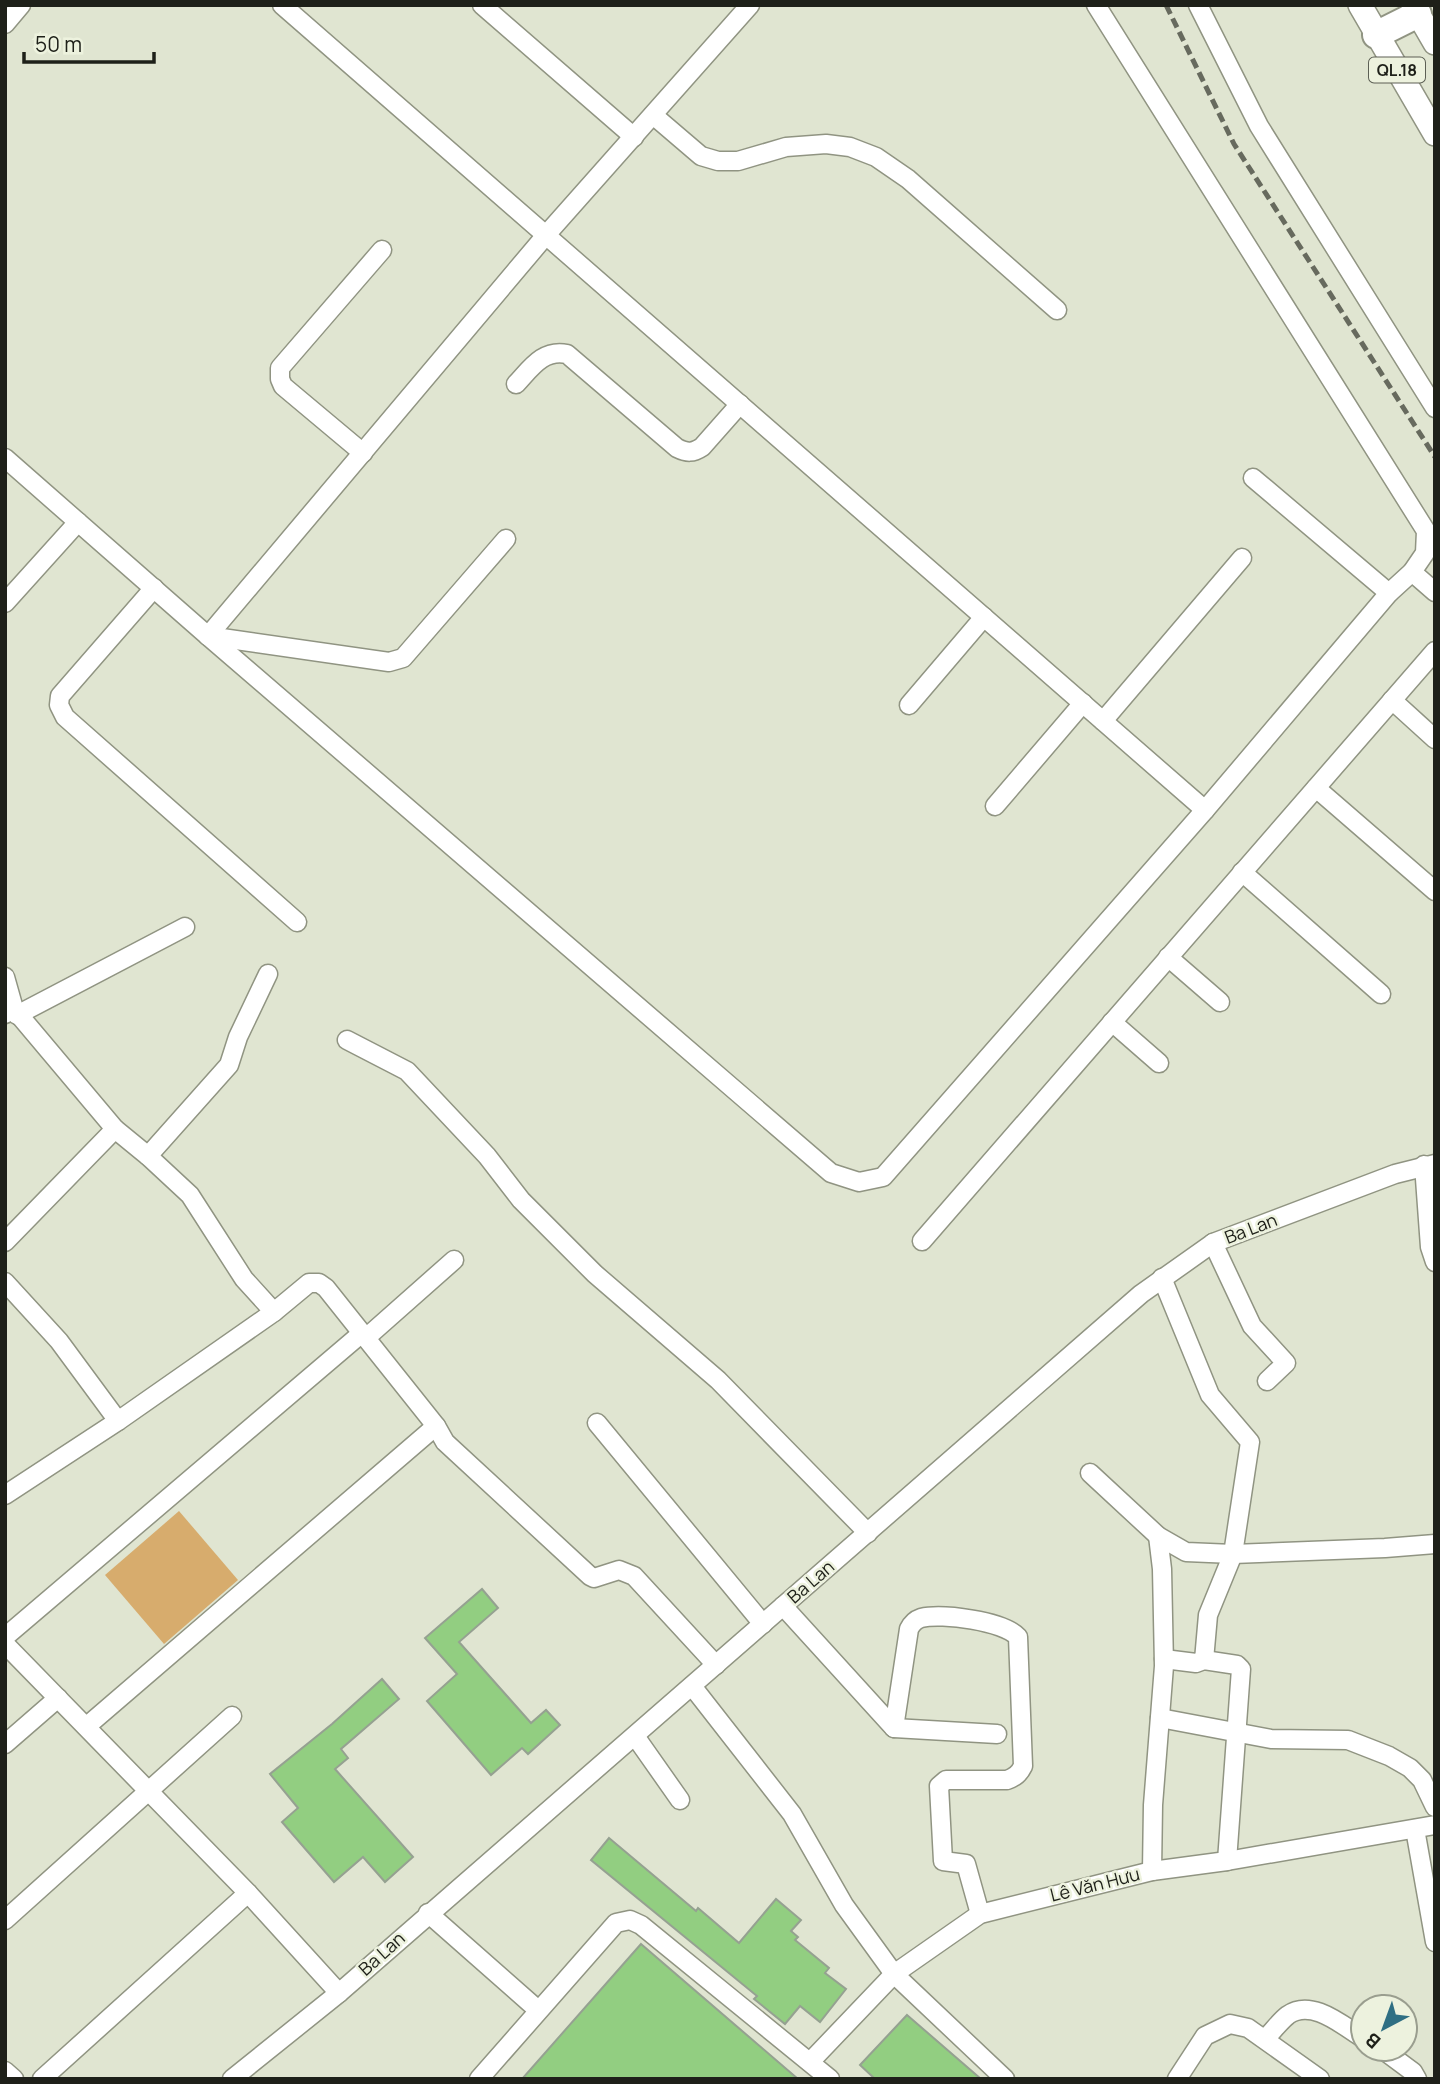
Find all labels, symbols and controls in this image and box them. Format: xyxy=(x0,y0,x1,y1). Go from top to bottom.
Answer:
scale bar xyxy=(24,21,154,65)
text: 50 m xyxy=(35,30,82,58)
road number: QL.18 xyxy=(1369,58,1425,82)
street label: Ba Lan xyxy=(1221,1207,1280,1249)
street label: Ba Lan xyxy=(782,1554,839,1608)
street label: Lê Văn Hưu xyxy=(1048,1861,1142,1907)
street label: Ba Lan xyxy=(353,1926,410,1980)
north arrow xyxy=(1349,1993,1419,2063)
text: B xyxy=(1360,2027,1386,2055)

